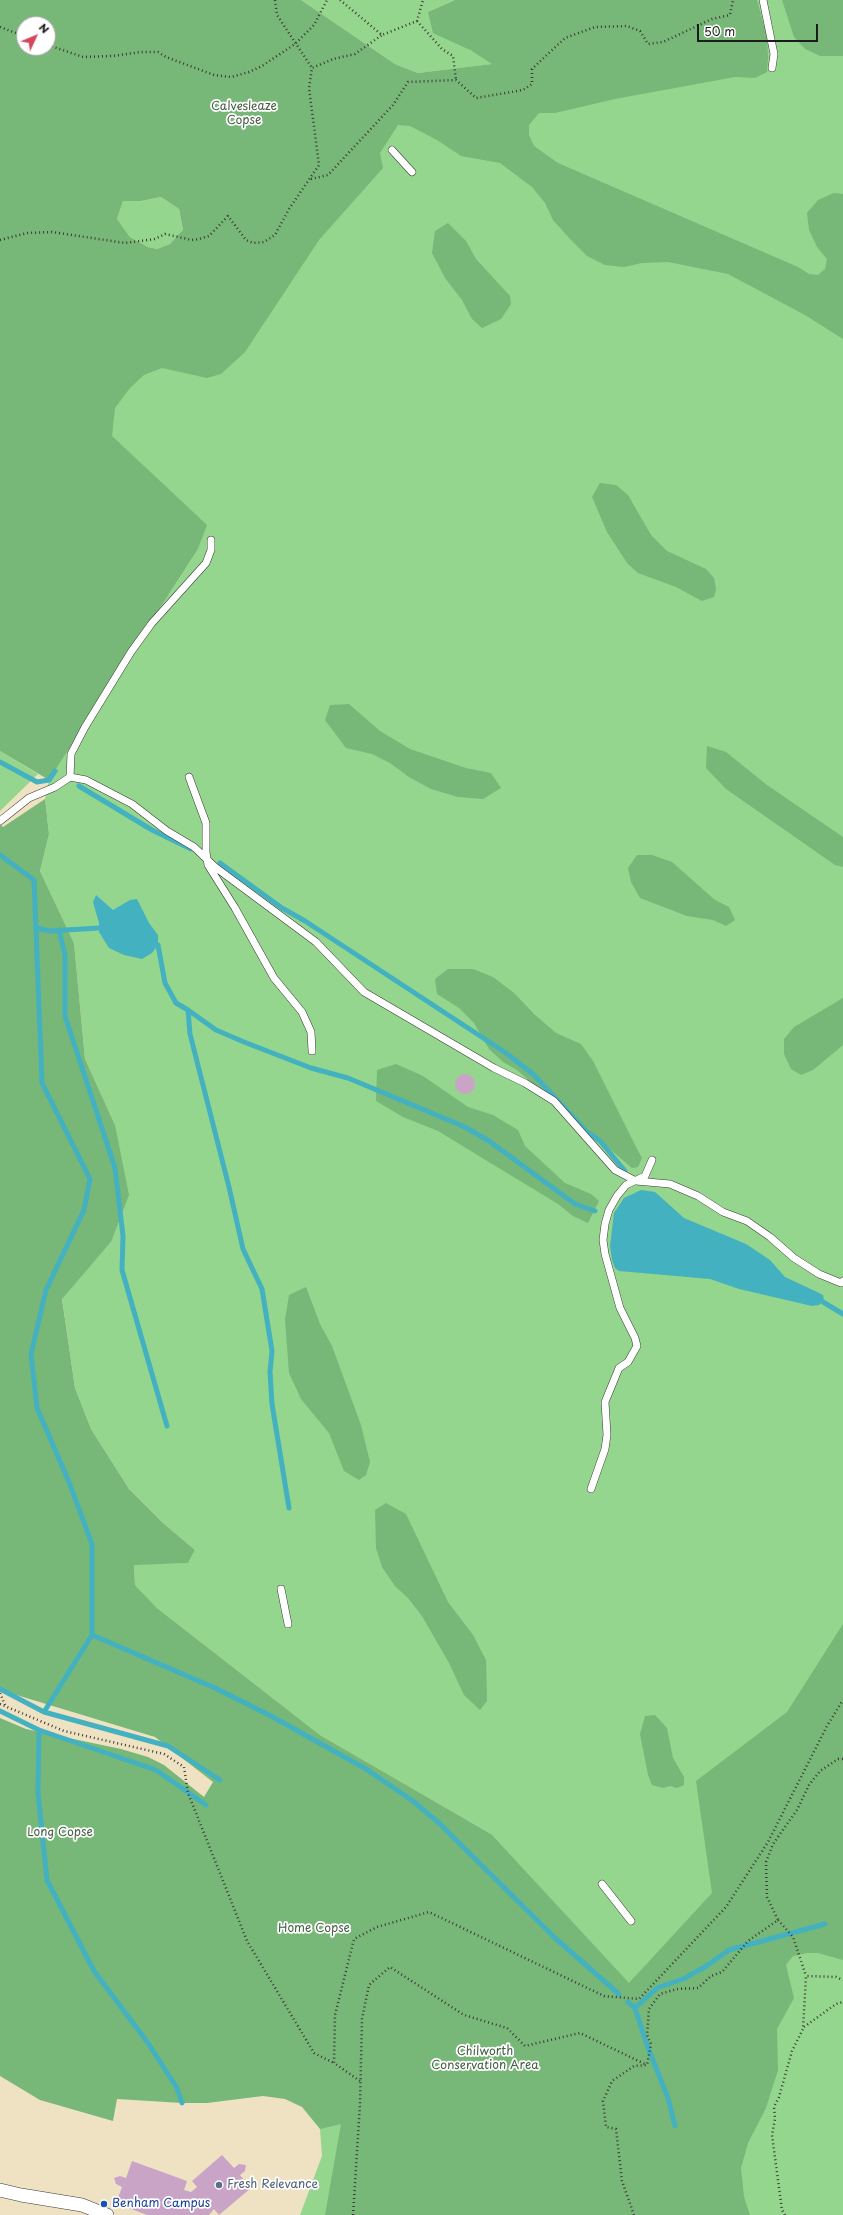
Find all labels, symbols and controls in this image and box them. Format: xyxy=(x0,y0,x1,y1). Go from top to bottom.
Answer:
north arrow xyxy=(16,16,56,56)
scale bar xyxy=(699,16,820,42)
text: N xyxy=(35,19,53,37)
text: 50 m xyxy=(704,22,735,40)
park label: Calvesleaze Copse xyxy=(211,100,277,128)
park label: Long Copse xyxy=(27,1826,93,1840)
park label: Home Copse xyxy=(278,1922,350,1936)
park label: Chilworth Conservation Area xyxy=(431,2045,539,2073)
place label: Fresh Relevance xyxy=(227,2178,318,2192)
marker: Fresh Relevance xyxy=(214,2180,224,2190)
place label: Benham Campus xyxy=(112,2197,210,2211)
marker: Benham Campus xyxy=(99,2199,109,2209)

